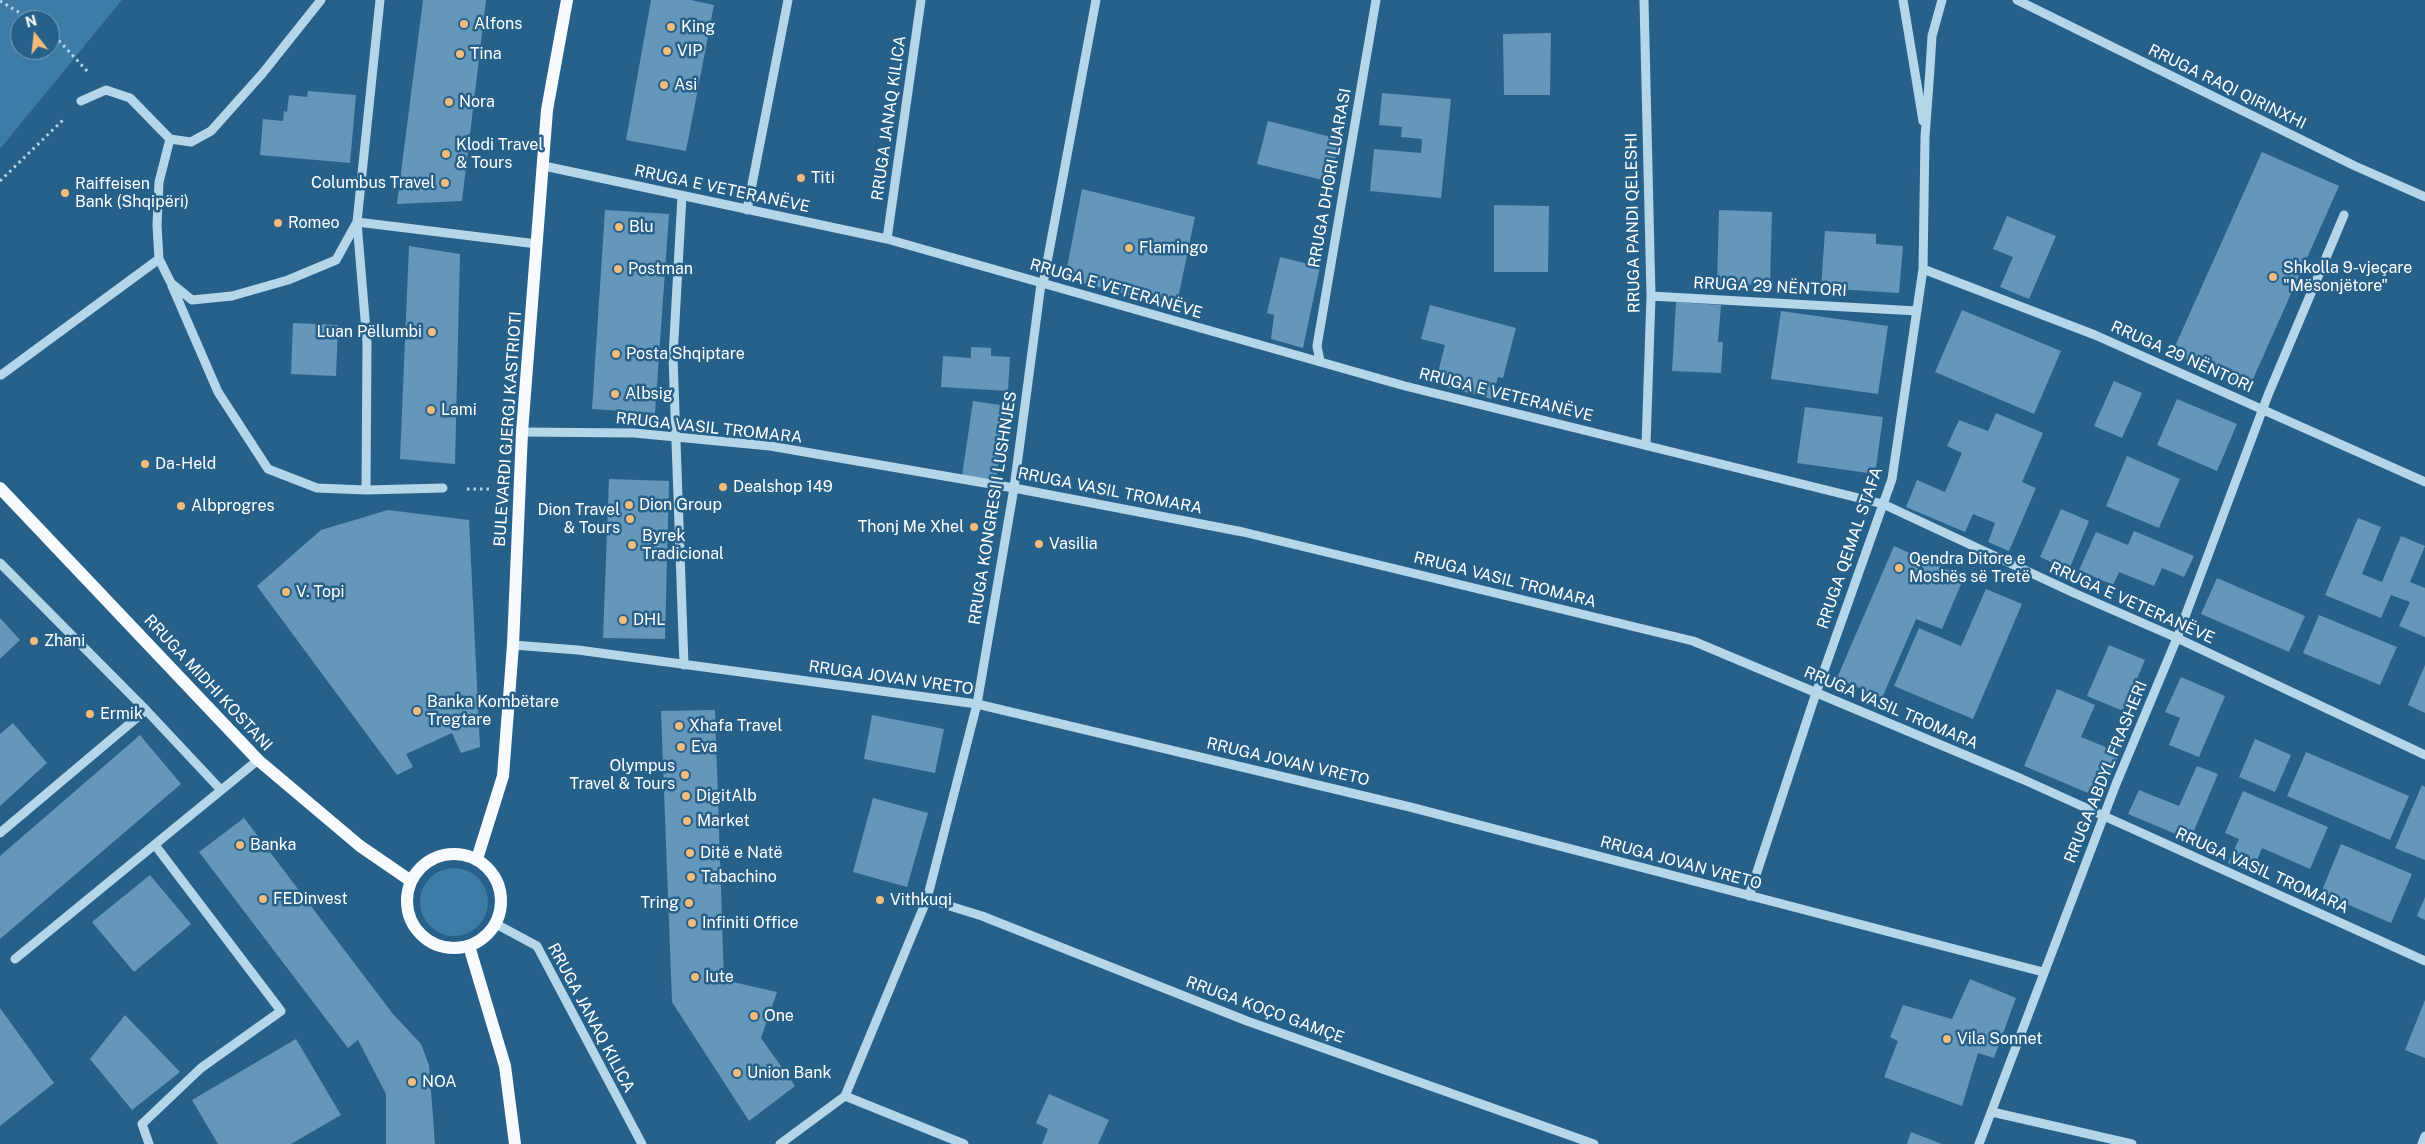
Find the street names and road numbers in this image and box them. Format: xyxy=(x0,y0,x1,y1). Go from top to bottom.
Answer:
street label: RRUGA JANAQ KILICA xyxy=(868,34,910,202)
street label: RRUGA RAQI QIRINXHI xyxy=(2145,40,2309,134)
street label: RRUGA DHORI LUARASI xyxy=(1305,87,1355,269)
street label: RRUGA PANDI QELESHI xyxy=(1622,133,1644,313)
street label: RRUGA E VETERANËVE xyxy=(633,161,811,217)
street label: RRUGA E VETERANËVE xyxy=(1027,255,1205,323)
street label: RRUGA 29 NËNTORI xyxy=(1693,273,1847,301)
street label: BULEVARDI GJERGJ KASTRIOTI xyxy=(490,311,526,547)
street label: RRUGA 29 NËNTORI xyxy=(2108,317,2256,397)
street label: RRUGA E VETERANËVE xyxy=(1417,364,1595,426)
street label: RRUGA KONGRESI I LUSHNJES xyxy=(965,390,1021,626)
street label: RRUGA VASIL TROMARA xyxy=(615,409,803,447)
street label: RRUGA VASIL TROMARA xyxy=(1016,464,1204,518)
street label: RRUGA QEMAL STAFA xyxy=(1813,465,1887,631)
street label: RRUGA VASIL TROMARA xyxy=(1412,548,1598,612)
street label: RRUGA E VETERANËVE xyxy=(2046,558,2218,648)
street label: RRUGA MIDHI KOSTANI xyxy=(140,611,276,755)
street label: RRUGA JOVAN VRETO xyxy=(807,657,975,699)
street label: RRUGA VASIL TROMARA xyxy=(1801,663,1981,753)
street label: RRUGA ABDYL FRASHERI xyxy=(2061,678,2151,866)
street label: RRUGA JOVAN VRETO xyxy=(1205,734,1371,790)
street label: RRUGA VASIL TROMARA xyxy=(2172,824,2352,918)
street label: RRUGA JOVAN VRETO xyxy=(1598,832,1764,894)
street label: RRUGA JANAQ KILICA xyxy=(543,940,639,1096)
street label: RRUGA KOÇO GAMÇE xyxy=(1183,972,1347,1048)

